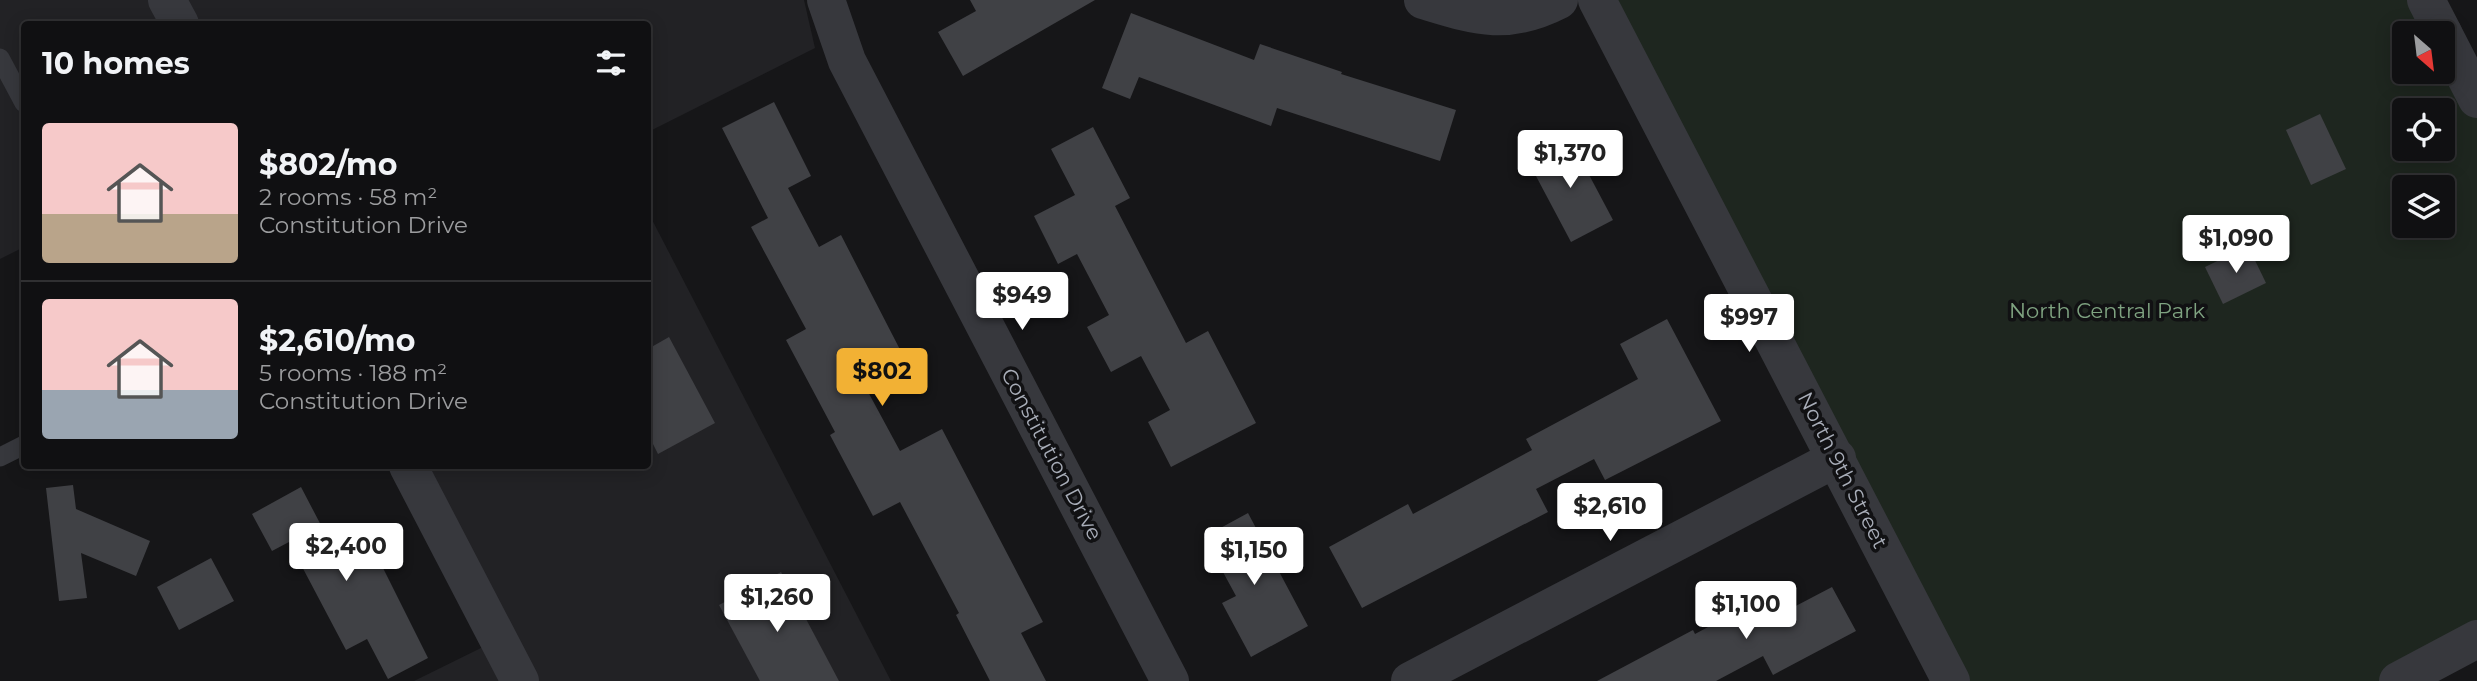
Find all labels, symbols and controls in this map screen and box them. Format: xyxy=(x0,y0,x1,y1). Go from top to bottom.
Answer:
north arrow xyxy=(2392,21,2455,84)
map controls xyxy=(2392,21,2455,238)
icon: filters xyxy=(592,44,630,82)
text: 10 homes xyxy=(42,45,190,82)
button: locate xyxy=(2392,98,2455,161)
pin: $1,370 xyxy=(1513,130,1627,190)
text: $1,370 xyxy=(1534,139,1606,167)
text: $802/mo xyxy=(259,146,397,183)
icon: home xyxy=(98,151,182,235)
button: layers xyxy=(2392,175,2455,238)
text: 2 rooms · 58 m² xyxy=(259,183,437,211)
text: Constitution Drive xyxy=(259,211,468,239)
pin: $1,090 xyxy=(2179,216,2293,275)
text: $1,090 xyxy=(2198,224,2274,252)
pin: $949 xyxy=(981,272,1063,332)
text: $949 xyxy=(992,281,1052,309)
pin: $997 xyxy=(1708,294,1790,354)
park label: North Central Park xyxy=(2009,298,2205,323)
text: $997 xyxy=(1720,303,1778,331)
text: $2,610/mo xyxy=(259,322,415,359)
icon: home xyxy=(98,327,182,411)
pin: $802 xyxy=(841,348,923,408)
text: $802 xyxy=(853,357,911,385)
text: 5 rooms · 188 m² xyxy=(259,359,447,387)
street label: Constitution Drive xyxy=(996,364,1108,544)
text: Constitution Drive xyxy=(259,387,468,415)
street label: North 9th Street xyxy=(1793,388,1893,552)
pin: $2,610 xyxy=(1553,484,1667,543)
text: $2,610 xyxy=(1573,492,1647,520)
pin: $2,400 xyxy=(289,524,403,583)
pin: $1,150 xyxy=(1197,528,1311,587)
text: $2,400 xyxy=(305,532,387,560)
text: $1,150 xyxy=(1220,536,1288,564)
pin: $1,260 xyxy=(720,574,834,634)
pin: $1,100 xyxy=(1689,582,1803,641)
text: $1,260 xyxy=(740,583,814,611)
text: $1,100 xyxy=(1711,590,1781,618)

